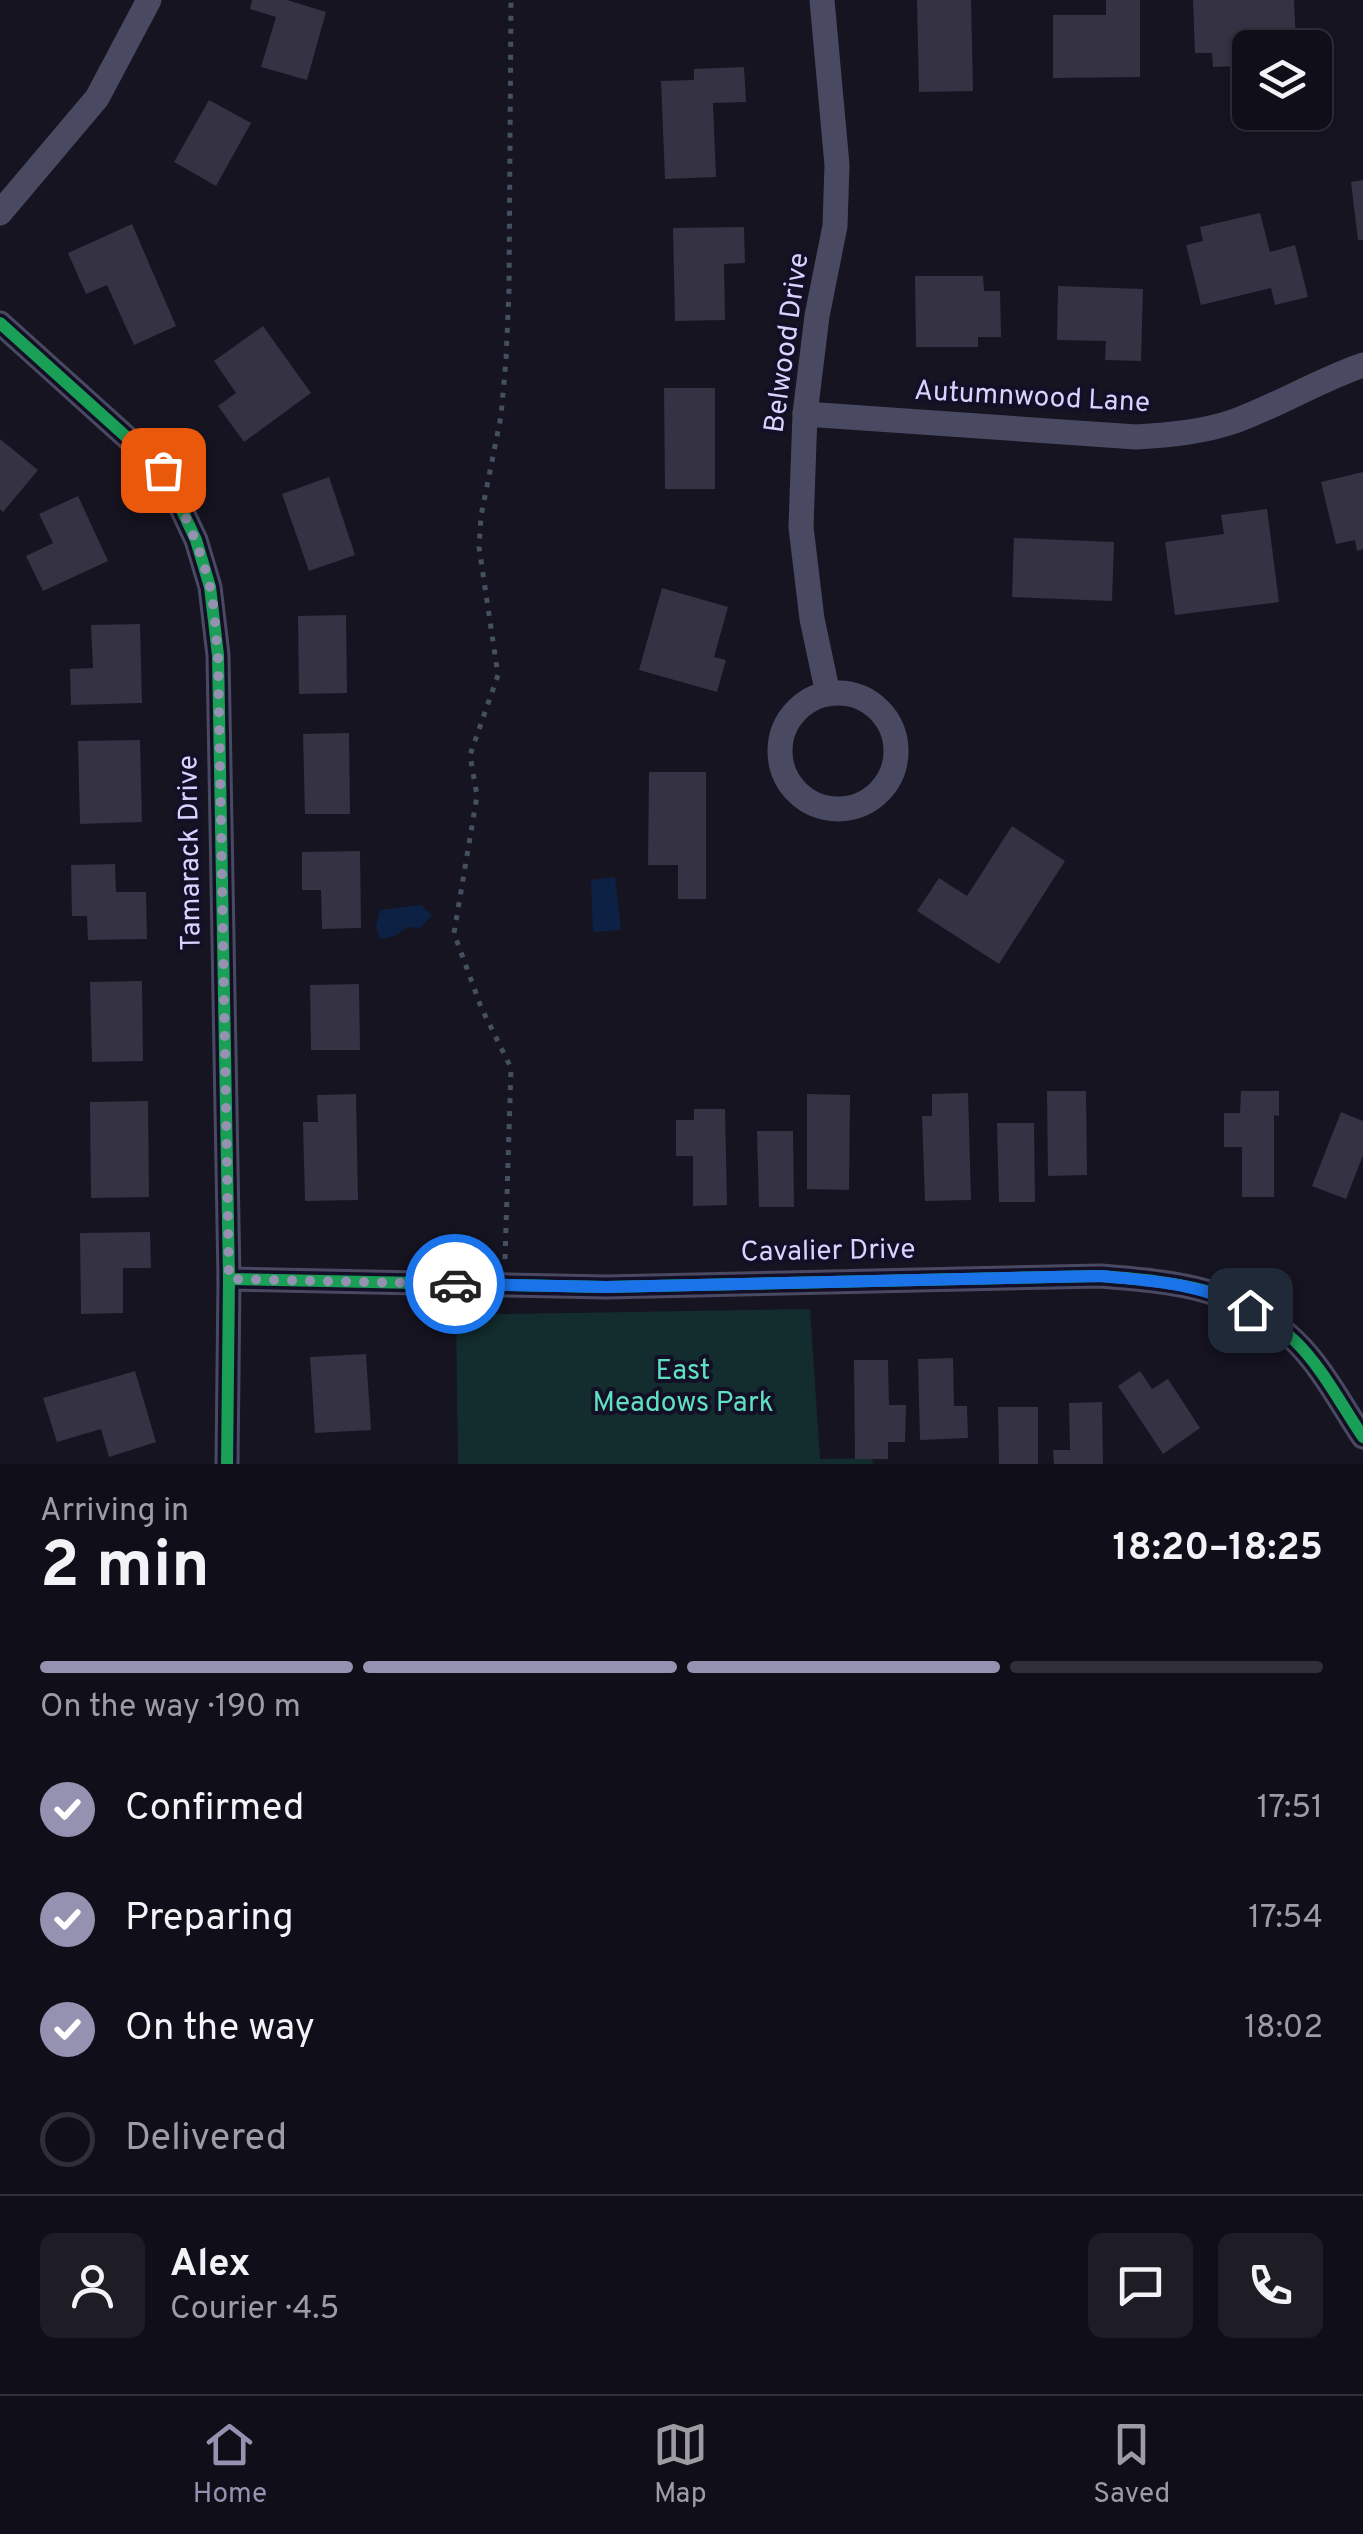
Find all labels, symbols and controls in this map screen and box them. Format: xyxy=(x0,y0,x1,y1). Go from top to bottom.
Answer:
map controls xyxy=(1232,30,1332,130)
button: layers xyxy=(1232,30,1332,130)
street label: Belwood Drive xyxy=(758,251,818,435)
street label: Autumnwood Lane xyxy=(913,374,1151,422)
pin xyxy=(121,428,206,513)
icon: bag xyxy=(136,443,191,498)
street label: Tamarack Drive xyxy=(171,755,211,951)
street label: Cavalier Drive xyxy=(740,1232,916,1272)
courier xyxy=(405,1234,505,1334)
icon: car xyxy=(428,1257,483,1312)
pin xyxy=(1208,1268,1293,1353)
icon: home xyxy=(1223,1283,1278,1338)
park label: East Meadows Park xyxy=(592,1354,774,1422)
text: Arriving in xyxy=(40,1492,189,1532)
text: 18:20–18:25 xyxy=(1113,1525,1323,1574)
text: 2 min xyxy=(40,1528,210,1610)
text: On the way · 190 m xyxy=(40,1688,301,1728)
icon: check xyxy=(40,1782,95,1837)
text: Confirmed xyxy=(125,1785,304,1834)
text: 17:51 xyxy=(1257,1789,1323,1829)
icon: check xyxy=(40,1892,95,1947)
text: Preparing xyxy=(125,1895,294,1944)
text: 17:54 xyxy=(1248,1899,1323,1939)
icon: check xyxy=(40,2002,95,2057)
text: On the way xyxy=(125,2005,315,2054)
text: 18:02 xyxy=(1244,2009,1323,2049)
text: Delivered xyxy=(125,2115,287,2164)
button: person xyxy=(40,2233,145,2338)
button: chat xyxy=(1088,2233,1193,2338)
button: phone xyxy=(1218,2233,1323,2338)
text: Alex xyxy=(170,2241,250,2290)
text: Courier · 4.5 xyxy=(170,2290,339,2330)
tab: Home xyxy=(193,2417,267,2513)
tab: Map xyxy=(653,2417,708,2513)
tab: Saved xyxy=(1093,2417,1170,2513)

